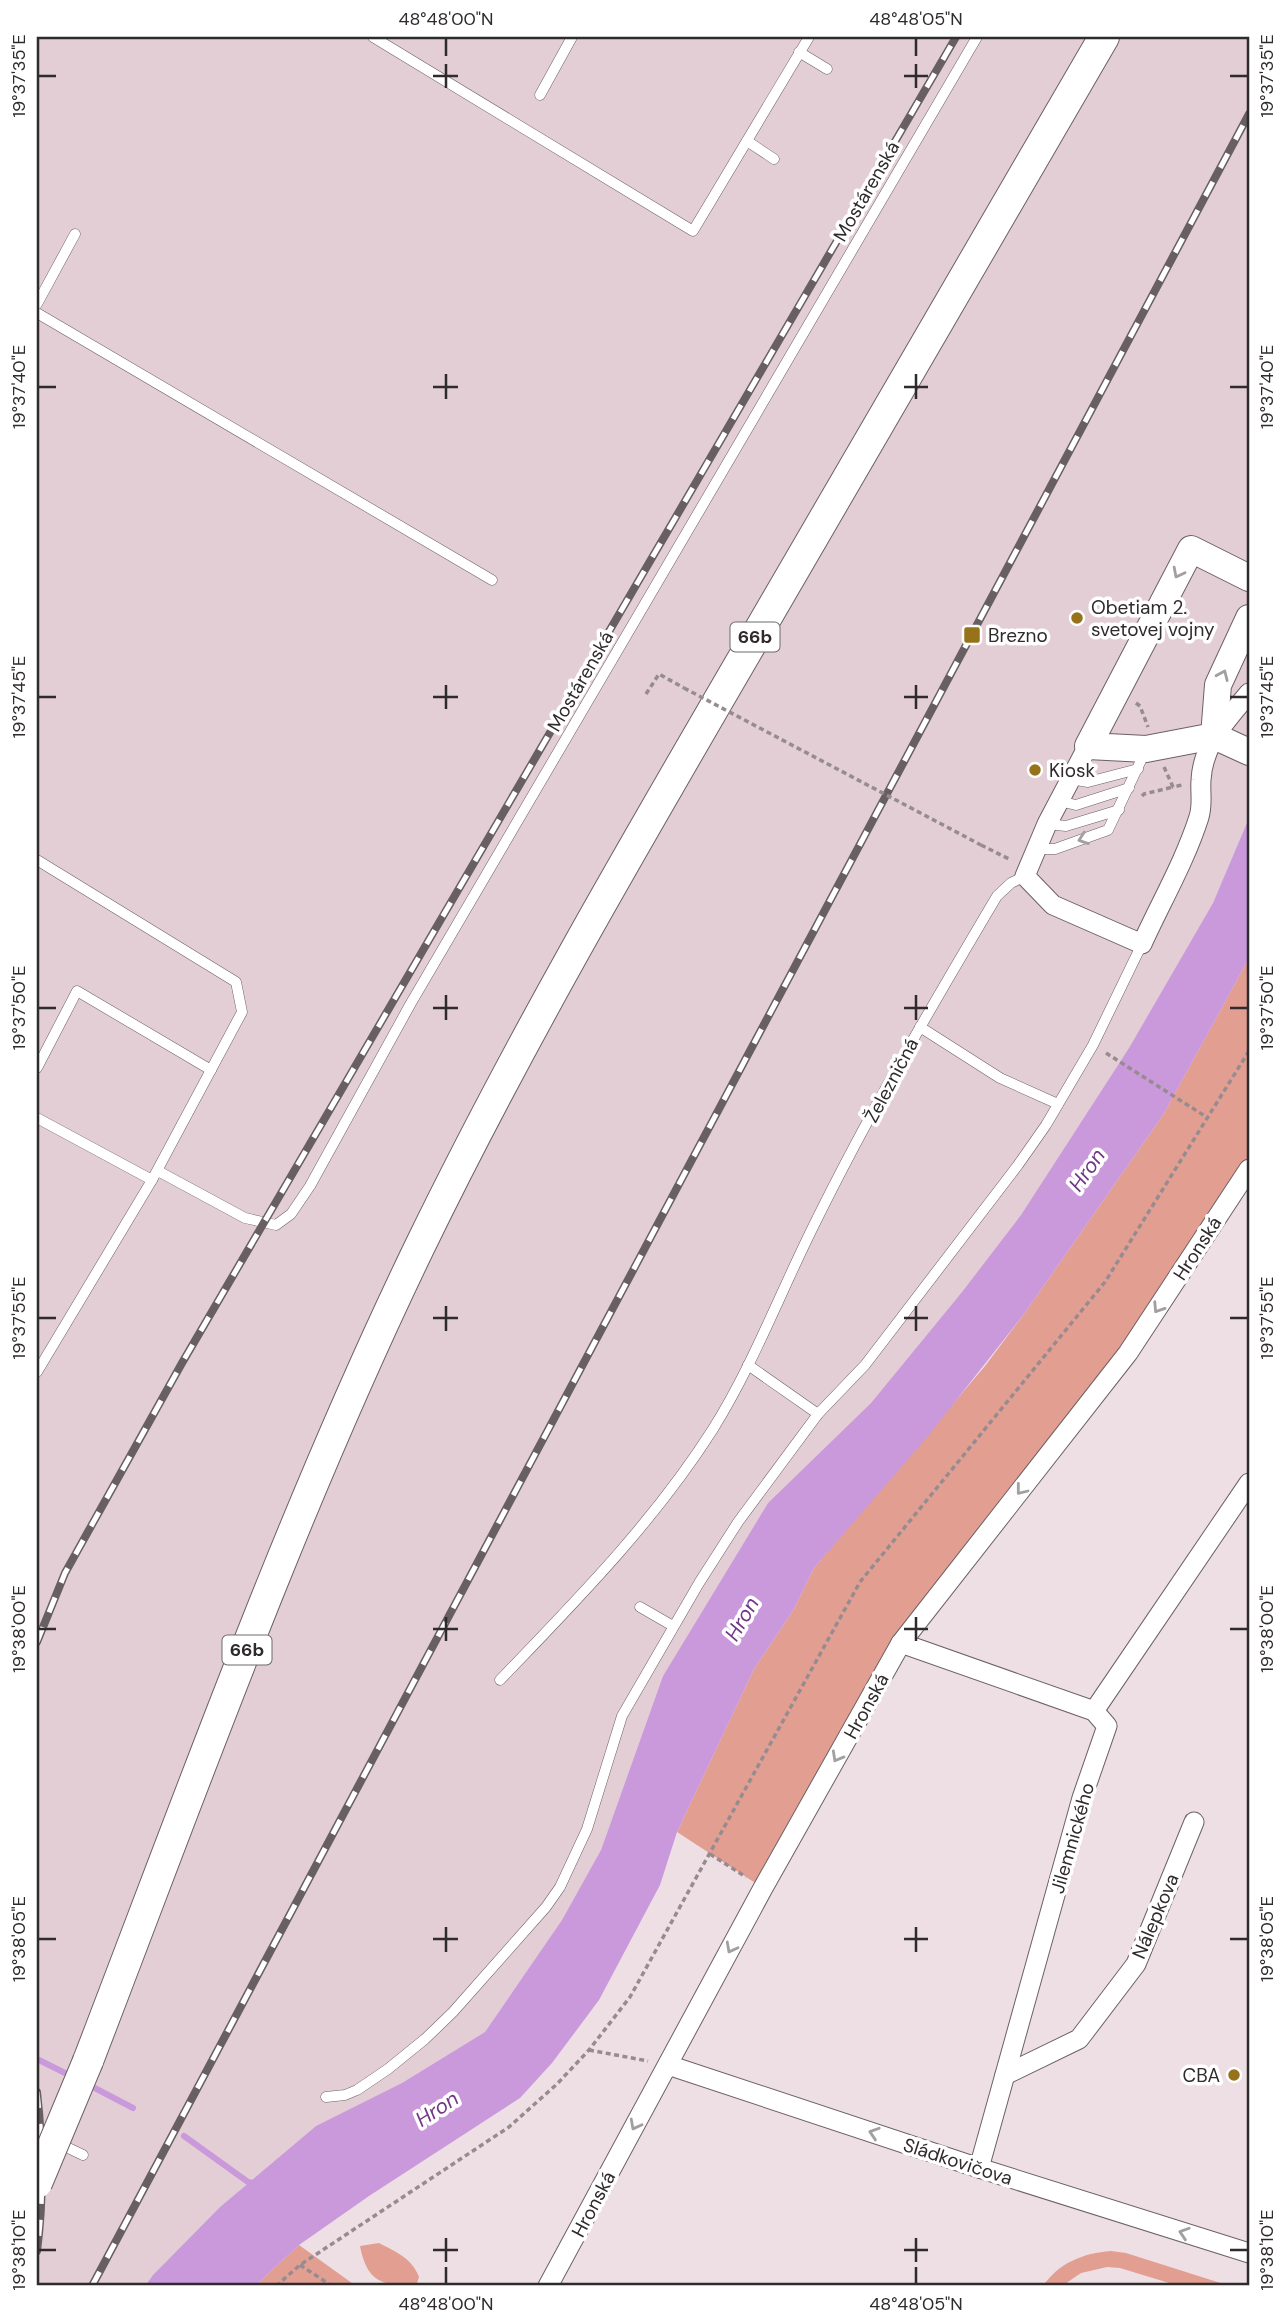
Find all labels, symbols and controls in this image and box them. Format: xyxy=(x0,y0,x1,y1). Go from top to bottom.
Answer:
text: 48°48'00"N xyxy=(398,7,494,31)
text: 48°48'05"N xyxy=(869,7,963,31)
text: 19°37'35"E xyxy=(7,34,31,118)
text: 19°37'35"E xyxy=(1255,34,1279,118)
street label: Mostárenská xyxy=(828,137,905,246)
text: 19°37'40"E xyxy=(7,345,31,429)
text: 19°37'40"E xyxy=(1255,345,1279,429)
one-way arrow xyxy=(1173,566,1186,578)
place label: Obetiam 2. svetovej vojny xyxy=(1091,595,1215,642)
marker: Obetiam 2. svetovej vojny xyxy=(1069,610,1085,626)
road number: 66b xyxy=(730,622,780,652)
place label: Brezno xyxy=(988,623,1048,648)
marker: Brezno xyxy=(962,625,982,645)
street label: Mostárenská xyxy=(542,627,619,736)
text: 19°37'45"E xyxy=(7,656,31,738)
text: 19°37'45"E xyxy=(1255,656,1279,738)
one-way arrow xyxy=(1215,669,1229,682)
place label: Kiosk xyxy=(1049,758,1095,783)
marker: Kiosk xyxy=(1027,762,1043,778)
one-way arrow xyxy=(1077,831,1089,845)
text: 19°37'50"E xyxy=(7,966,31,1050)
text: 19°37'50"E xyxy=(1255,966,1279,1050)
street label: Železničná xyxy=(859,1034,924,1127)
water label: Hron xyxy=(1062,1143,1112,1197)
street label: Hronská xyxy=(1168,1212,1227,1285)
text: 19°37'55"E xyxy=(7,1277,31,1359)
text: 19°37'55"E xyxy=(1255,1277,1279,1359)
one-way arrow xyxy=(1153,1300,1166,1313)
one-way arrow xyxy=(1016,1482,1029,1494)
text: 19°38'00"E xyxy=(7,1585,31,1673)
text: 19°38'00"E xyxy=(1255,1585,1279,1673)
water label: Hron xyxy=(718,1592,766,1646)
road number: 66b xyxy=(222,1636,272,1665)
street label: Hronská xyxy=(838,1669,895,1743)
one-way arrow xyxy=(832,1750,845,1763)
street label: Jilemnického xyxy=(1045,1780,1100,1896)
street label: Nálepkova xyxy=(1126,1870,1185,1962)
text: 19°38'05"E xyxy=(7,1896,31,1982)
text: 19°38'05"E xyxy=(1255,1896,1279,1982)
one-way arrow xyxy=(726,1941,739,1953)
place label: CBA xyxy=(1183,2063,1220,2088)
marker: CBA xyxy=(1226,2067,1242,2083)
water label: Hron xyxy=(410,2085,464,2133)
one-way arrow xyxy=(630,2118,643,2130)
one-way arrow xyxy=(869,2127,881,2141)
street label: Sládkovičova xyxy=(900,2132,1016,2191)
street label: Hronská xyxy=(566,2167,621,2242)
text: 19°38'10"E xyxy=(7,2210,31,2290)
text: 19°38'10"E xyxy=(1255,2210,1279,2290)
one-way arrow xyxy=(1179,2226,1191,2241)
text: 48°48'00"N xyxy=(398,2292,494,2316)
text: 48°48'05"N xyxy=(869,2292,963,2316)

